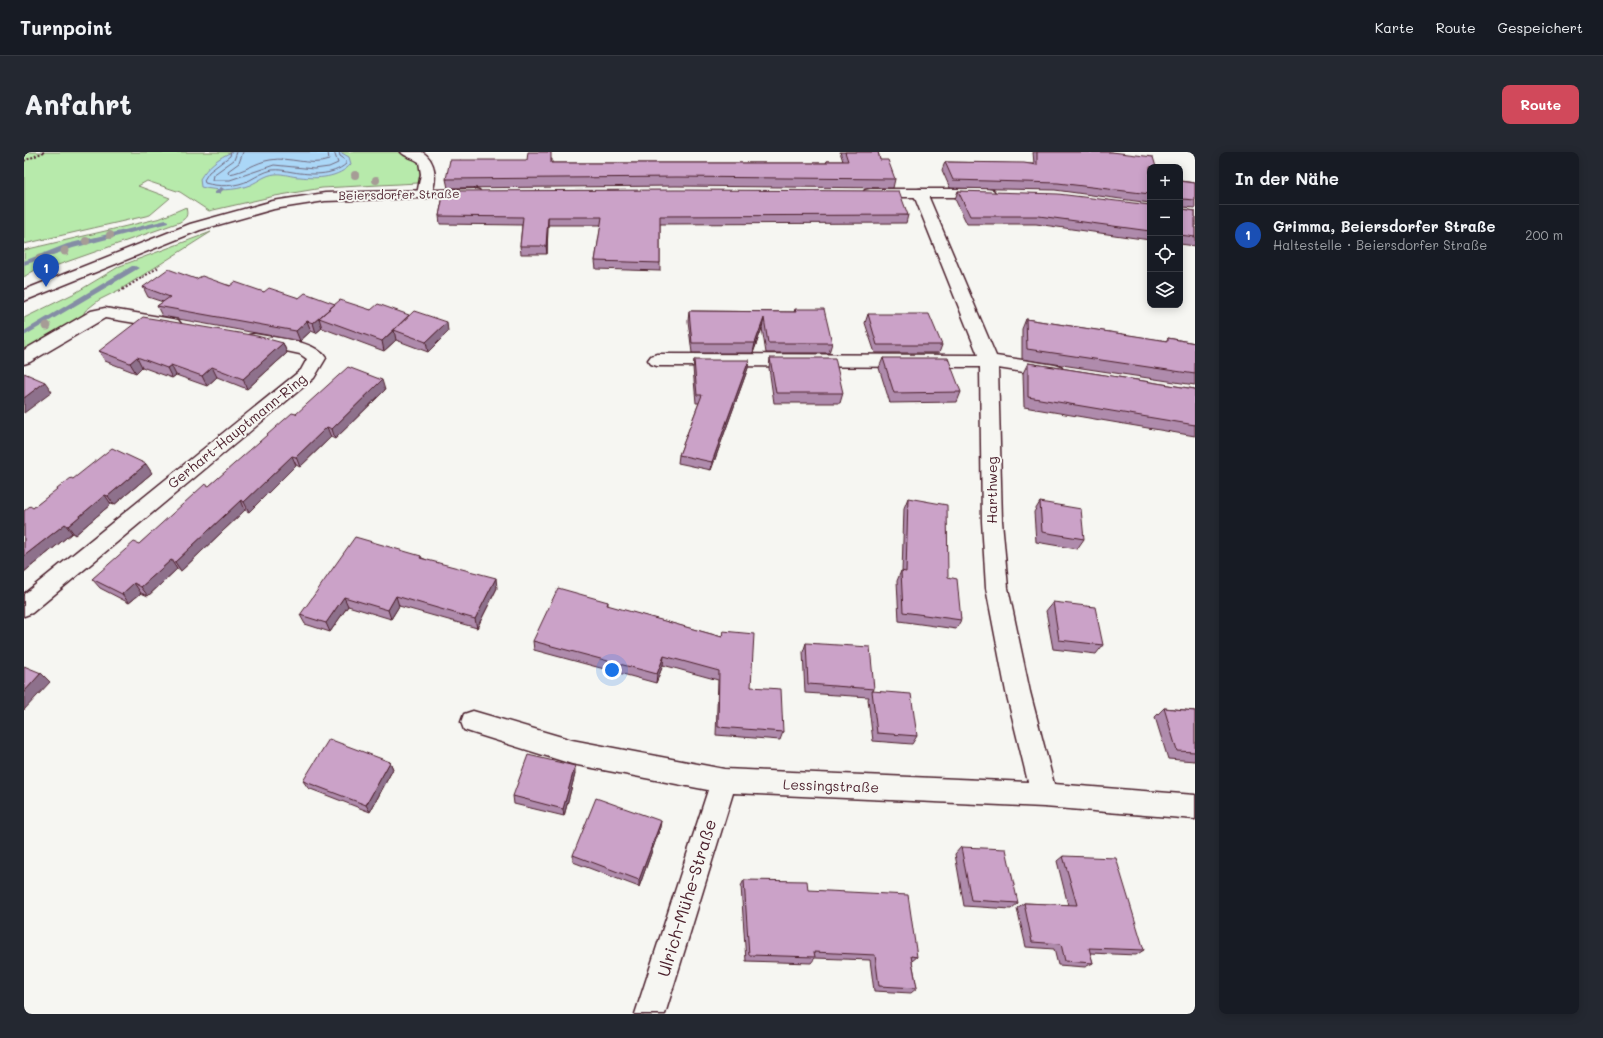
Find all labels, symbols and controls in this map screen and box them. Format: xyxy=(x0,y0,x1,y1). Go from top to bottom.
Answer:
text: Turnpoint xyxy=(20,15,112,40)
text: Karte xyxy=(1375,18,1414,37)
text: Route xyxy=(1436,18,1476,37)
text: Gespeichert xyxy=(1498,18,1583,37)
button: Route xyxy=(1502,85,1579,124)
text: Anfahrt xyxy=(24,86,132,122)
map controls xyxy=(1147,164,1183,308)
button: + xyxy=(1147,164,1183,200)
text: In der Nähe xyxy=(1235,167,1339,189)
street label: Beiersdorfer Straße xyxy=(338,185,460,203)
button: − xyxy=(1147,200,1183,236)
text: Grimma, Beiersdorfer Straße xyxy=(1273,216,1495,236)
text: 1 xyxy=(1245,226,1251,243)
text: 200 m xyxy=(1525,226,1563,243)
button: locate xyxy=(1147,236,1183,272)
text: Haltestelle · Beiersdorfer Straße xyxy=(1273,236,1487,253)
pin: 1 xyxy=(33,254,59,287)
button: layers xyxy=(1147,272,1183,308)
street label: Gerhart-Hauptmann-Ring xyxy=(163,369,310,493)
street label: Harthweg xyxy=(982,456,1001,524)
your location xyxy=(602,660,622,680)
street label: Lessingstraße xyxy=(783,774,879,797)
street label: Ulrich-Mühe-Straße xyxy=(652,816,720,979)

